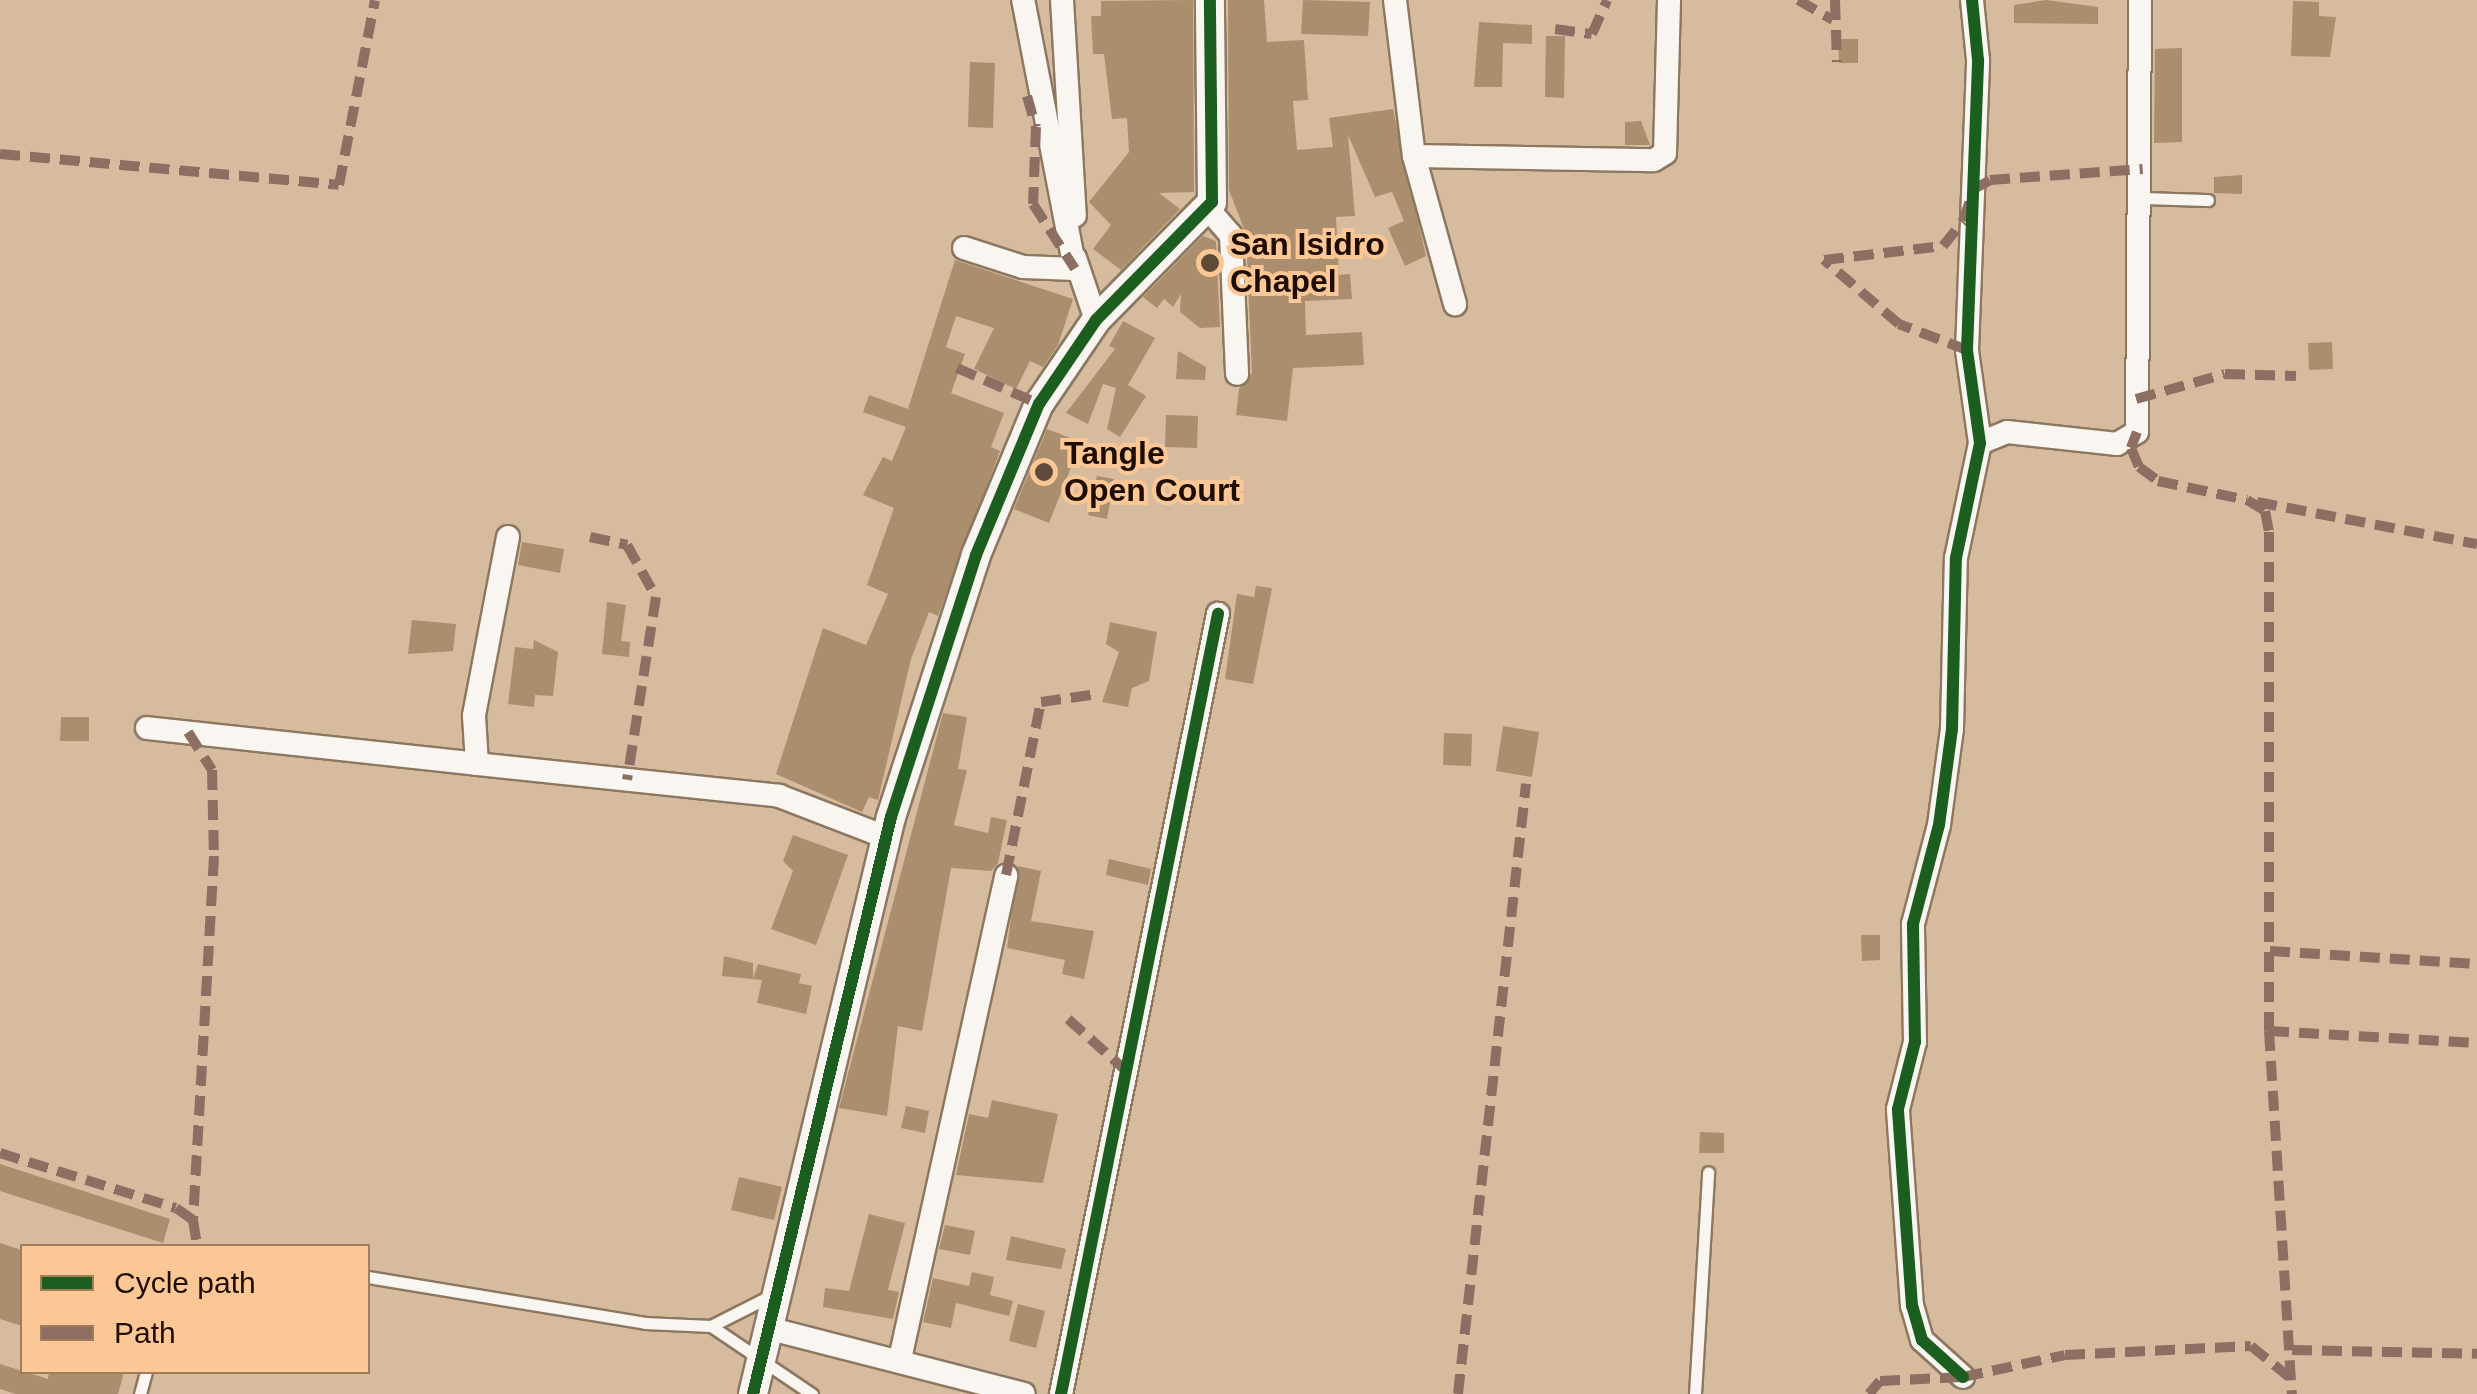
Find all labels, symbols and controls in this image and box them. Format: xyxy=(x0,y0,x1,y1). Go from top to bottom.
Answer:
place label: San Isidro Chapel xyxy=(1230,226,1385,301)
marker: San Isidro Chapel xyxy=(1199,252,1221,274)
place label: Tangle Open Court xyxy=(1064,435,1240,510)
marker: Tangle Open Court xyxy=(1033,461,1055,483)
legend xyxy=(20,1244,370,1374)
text: Cycle path xyxy=(114,1266,256,1299)
text: Path xyxy=(114,1316,176,1349)

